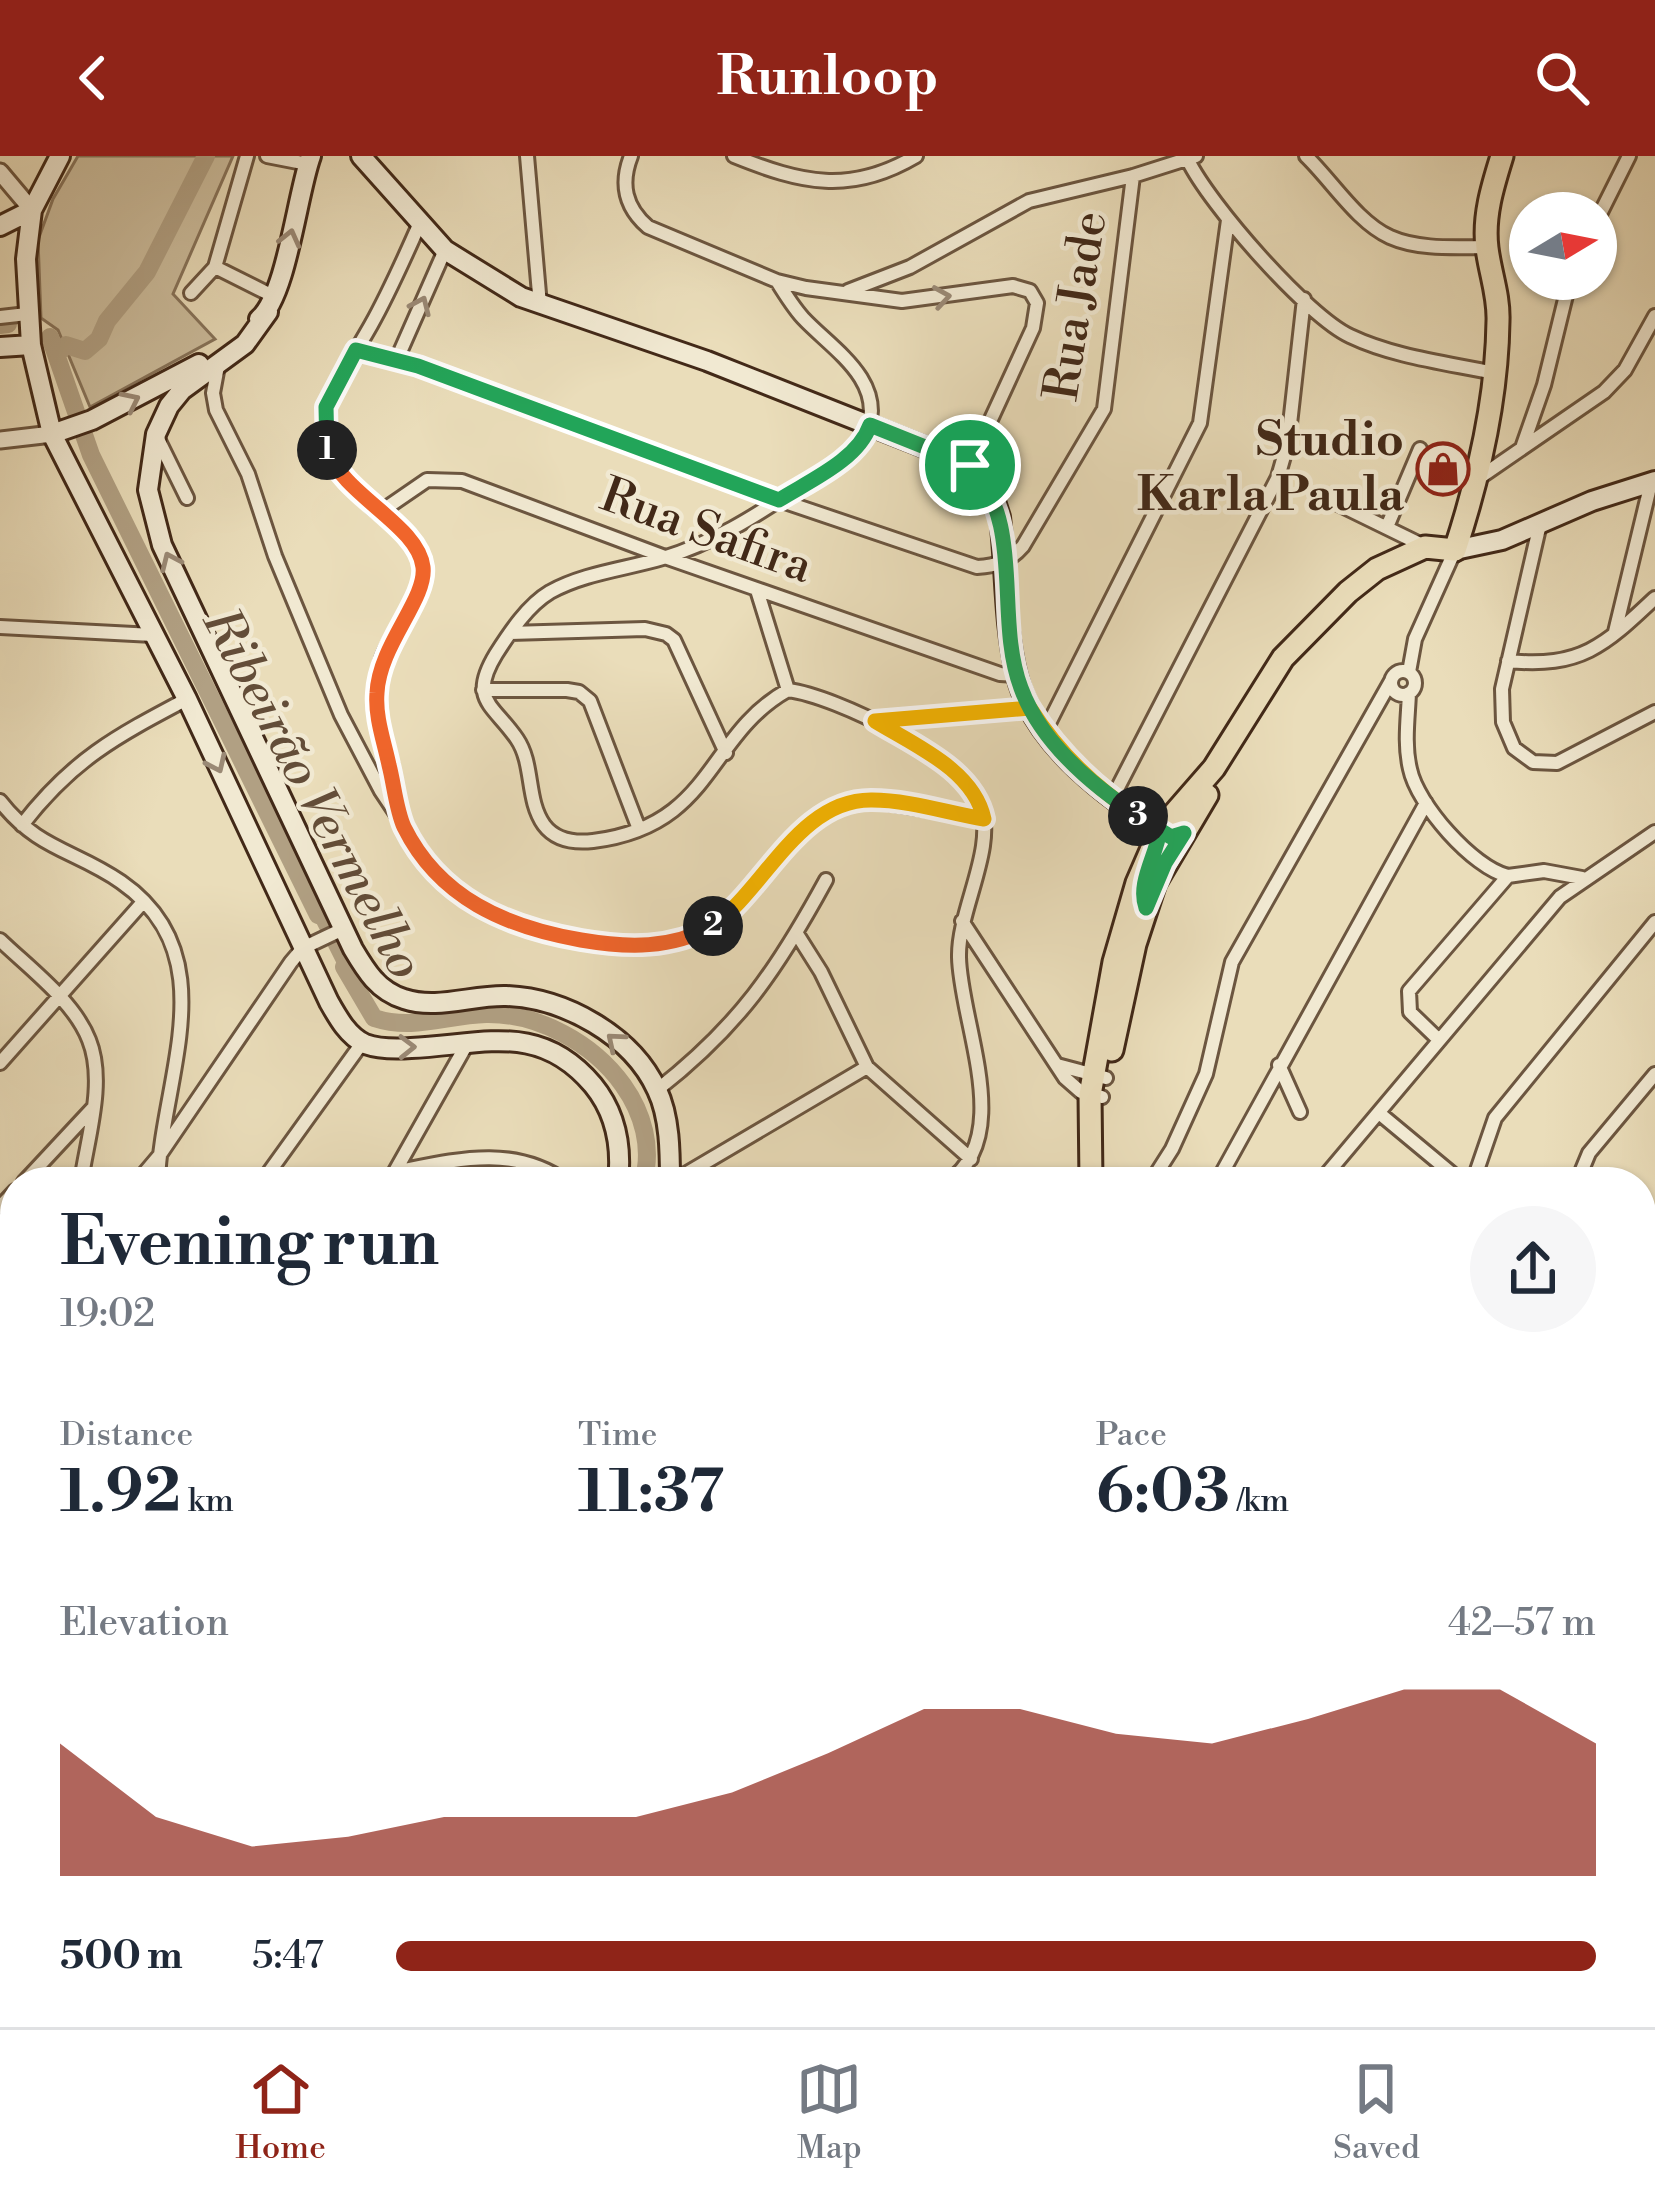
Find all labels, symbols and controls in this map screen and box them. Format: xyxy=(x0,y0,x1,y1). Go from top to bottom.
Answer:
text: Runloop xyxy=(717,44,938,112)
icon: back xyxy=(60,45,126,111)
icon: search xyxy=(1529,45,1595,111)
north arrow xyxy=(1509,192,1617,300)
map controls xyxy=(1509,192,1617,300)
street label: Rua Jade xyxy=(1032,207,1122,405)
one-way arrow xyxy=(276,229,301,249)
one-way arrow xyxy=(932,286,952,311)
one-way arrow xyxy=(406,295,430,317)
one-way arrow xyxy=(118,392,140,415)
place label: Studio Karla Paula xyxy=(1137,411,1405,526)
pin xyxy=(919,414,1021,516)
pin: 1 xyxy=(297,420,357,480)
text: 1 xyxy=(319,429,335,470)
icon: arrive xyxy=(937,432,1003,498)
shop icon: Studio Karla Paula xyxy=(1415,441,1471,497)
street label: Rua Safira xyxy=(592,466,821,598)
one-way arrow xyxy=(161,552,184,573)
water label: Ribeirão Vermelho xyxy=(187,597,437,991)
one-way arrow xyxy=(203,752,226,773)
pin: 3 xyxy=(1108,786,1168,846)
text: 3 xyxy=(1128,795,1148,836)
pin: 2 xyxy=(683,896,743,956)
text: 2 xyxy=(703,905,723,946)
one-way arrow xyxy=(607,1033,629,1055)
one-way arrow xyxy=(398,1035,417,1061)
text: Evening run xyxy=(60,1203,439,1286)
button: share xyxy=(1470,1206,1596,1332)
text: 19:02 xyxy=(60,1290,155,1339)
text: Distance xyxy=(60,1415,193,1456)
text: Time xyxy=(578,1415,657,1456)
text: Pace xyxy=(1096,1415,1167,1456)
text: 1.92 xyxy=(60,1456,181,1531)
text: 11:37 xyxy=(578,1456,724,1531)
text: 6:03 xyxy=(1096,1456,1230,1531)
text: km xyxy=(181,1481,234,1522)
text: /km xyxy=(1230,1481,1289,1522)
text: Elevation xyxy=(60,1599,229,1648)
text: 42–57 m xyxy=(1448,1599,1596,1648)
text: 500 m xyxy=(60,1932,183,1981)
text: 5:47 xyxy=(252,1932,324,1981)
tab: Home xyxy=(235,2056,326,2169)
tab: Map xyxy=(796,2056,862,2169)
tab: Saved xyxy=(1333,2056,1420,2169)

